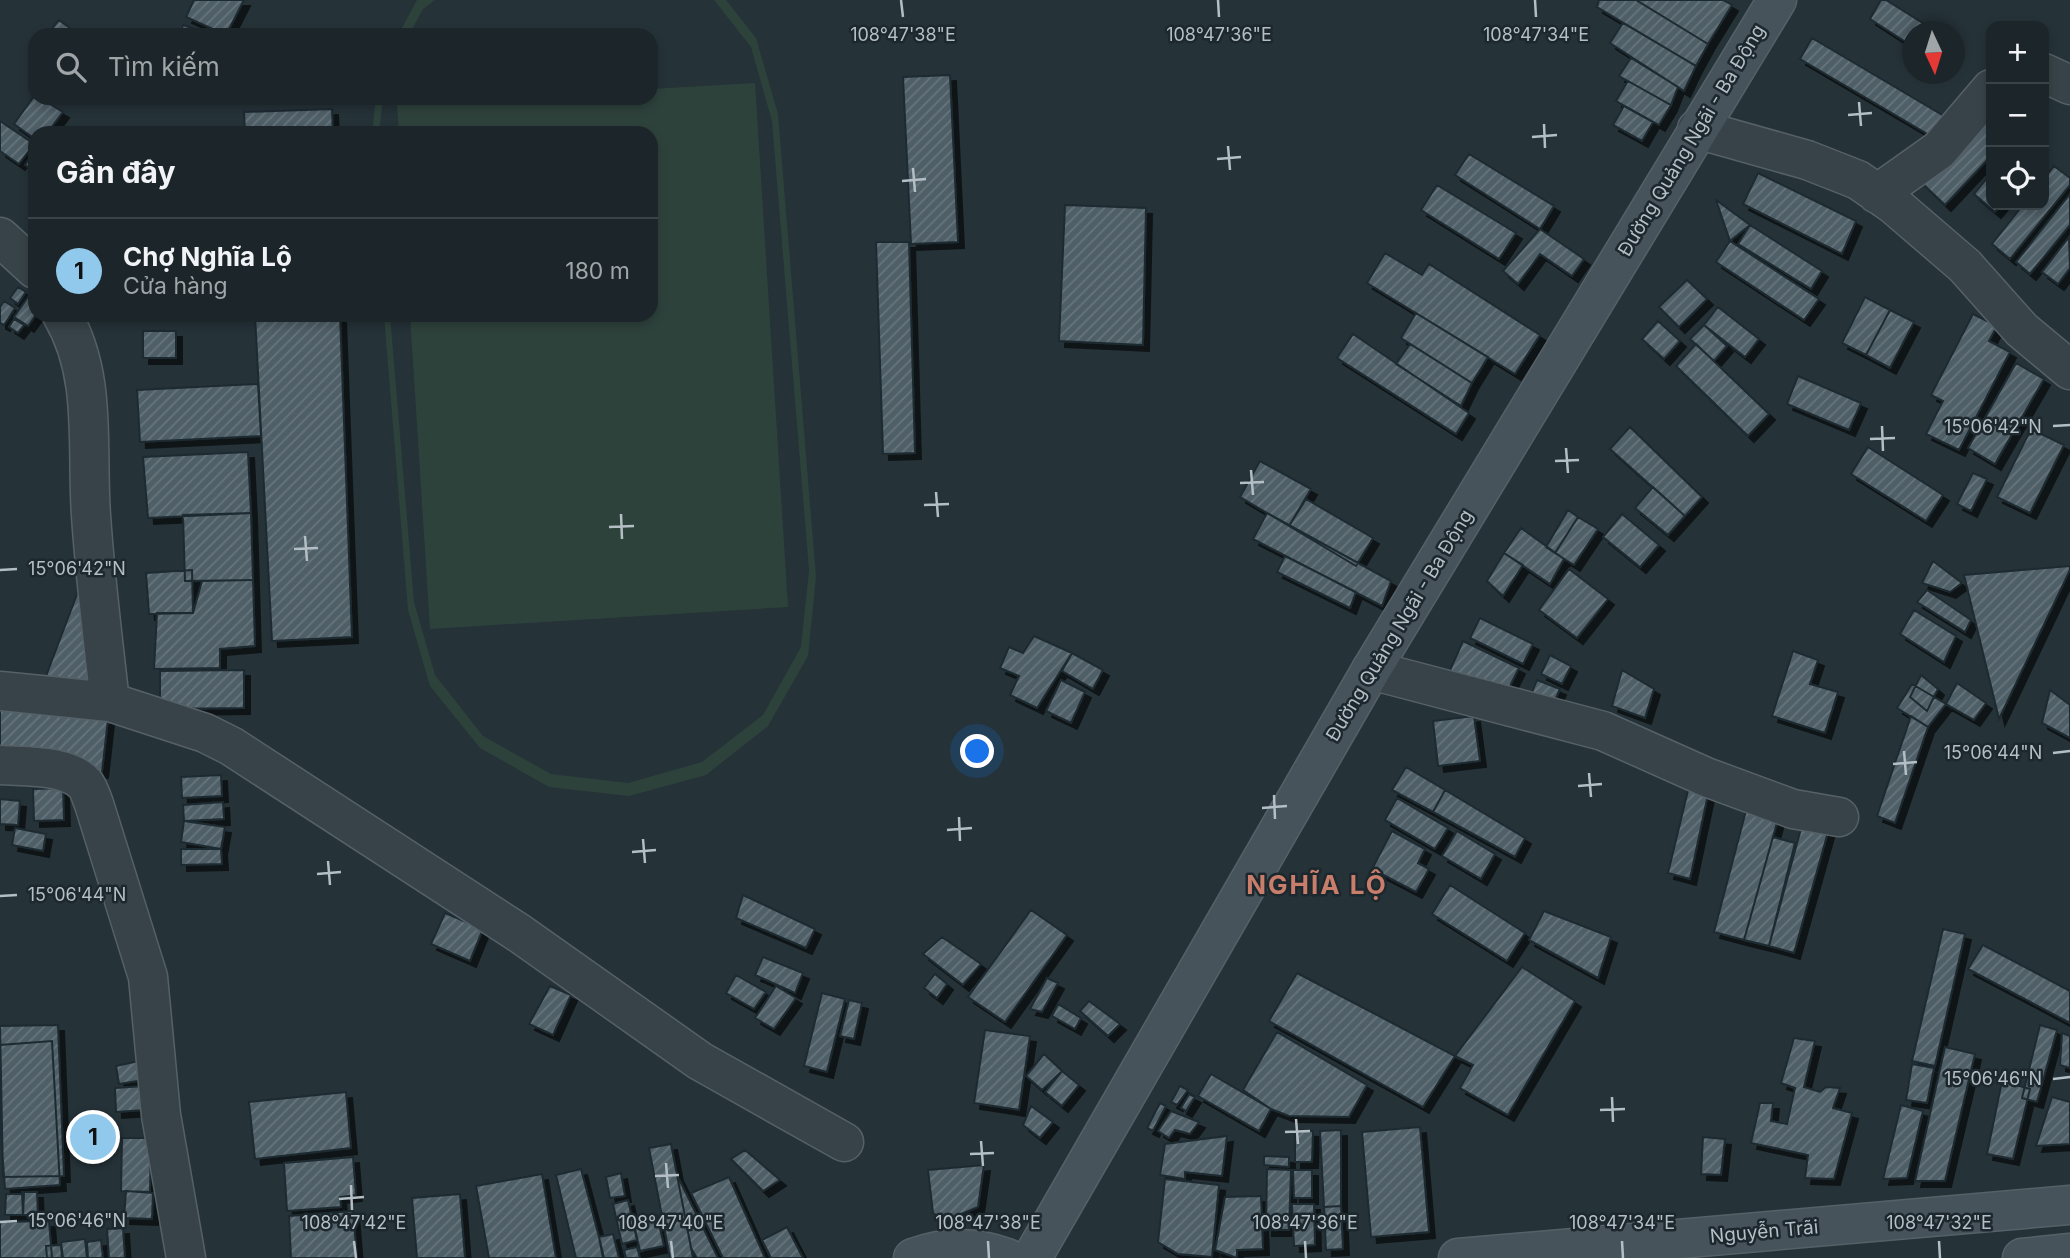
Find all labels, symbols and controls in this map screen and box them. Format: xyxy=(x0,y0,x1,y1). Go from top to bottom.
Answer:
street label: Đường Quảng Ngãi - Ba Động xyxy=(1613,20,1770,260)
north arrow xyxy=(1902,21,1965,84)
map controls xyxy=(1986,21,2049,210)
button: + xyxy=(1986,21,2049,84)
text: 108°47'38"E xyxy=(850,24,956,45)
text: 108°47'36"E xyxy=(1166,24,1272,45)
text: 108°47'34"E xyxy=(1483,24,1589,45)
search box xyxy=(28,28,658,105)
icon: search xyxy=(52,48,90,86)
text: Tìm kiếm xyxy=(108,51,220,82)
button: − xyxy=(1986,84,2049,147)
button: locate xyxy=(1986,147,2049,210)
text: Gần đây xyxy=(56,154,176,190)
text: Chợ Nghĩa Lộ xyxy=(123,241,292,272)
text: 1 xyxy=(74,257,84,285)
text: 180 m xyxy=(565,257,630,285)
text: Cửa hàng xyxy=(123,272,228,300)
text: 15°06'42"N xyxy=(1944,416,2042,437)
street label: Đường Quảng Ngãi - Ba Động xyxy=(1321,505,1478,745)
text: 15°06'42"N xyxy=(28,558,126,579)
your location xyxy=(960,734,994,768)
text: 15°06'44"N xyxy=(1944,742,2042,763)
district label: NGHĨA LỘ xyxy=(1246,869,1388,900)
text: 15°06'44"N xyxy=(28,884,126,905)
text: 15°06'46"N xyxy=(1944,1068,2042,1089)
pin: 1 xyxy=(70,1111,116,1163)
text: 15°06'46"N xyxy=(28,1210,126,1231)
text: 108°47'42"E xyxy=(302,1212,406,1233)
text: 108°47'40"E xyxy=(618,1212,724,1233)
text: 108°47'38"E xyxy=(935,1212,1041,1233)
text: 108°47'36"E xyxy=(1252,1212,1358,1233)
text: 108°47'34"E xyxy=(1569,1212,1675,1233)
text: 108°47'32"E xyxy=(1886,1212,1992,1233)
street label: Nguyễn Trãi xyxy=(1709,1215,1819,1248)

